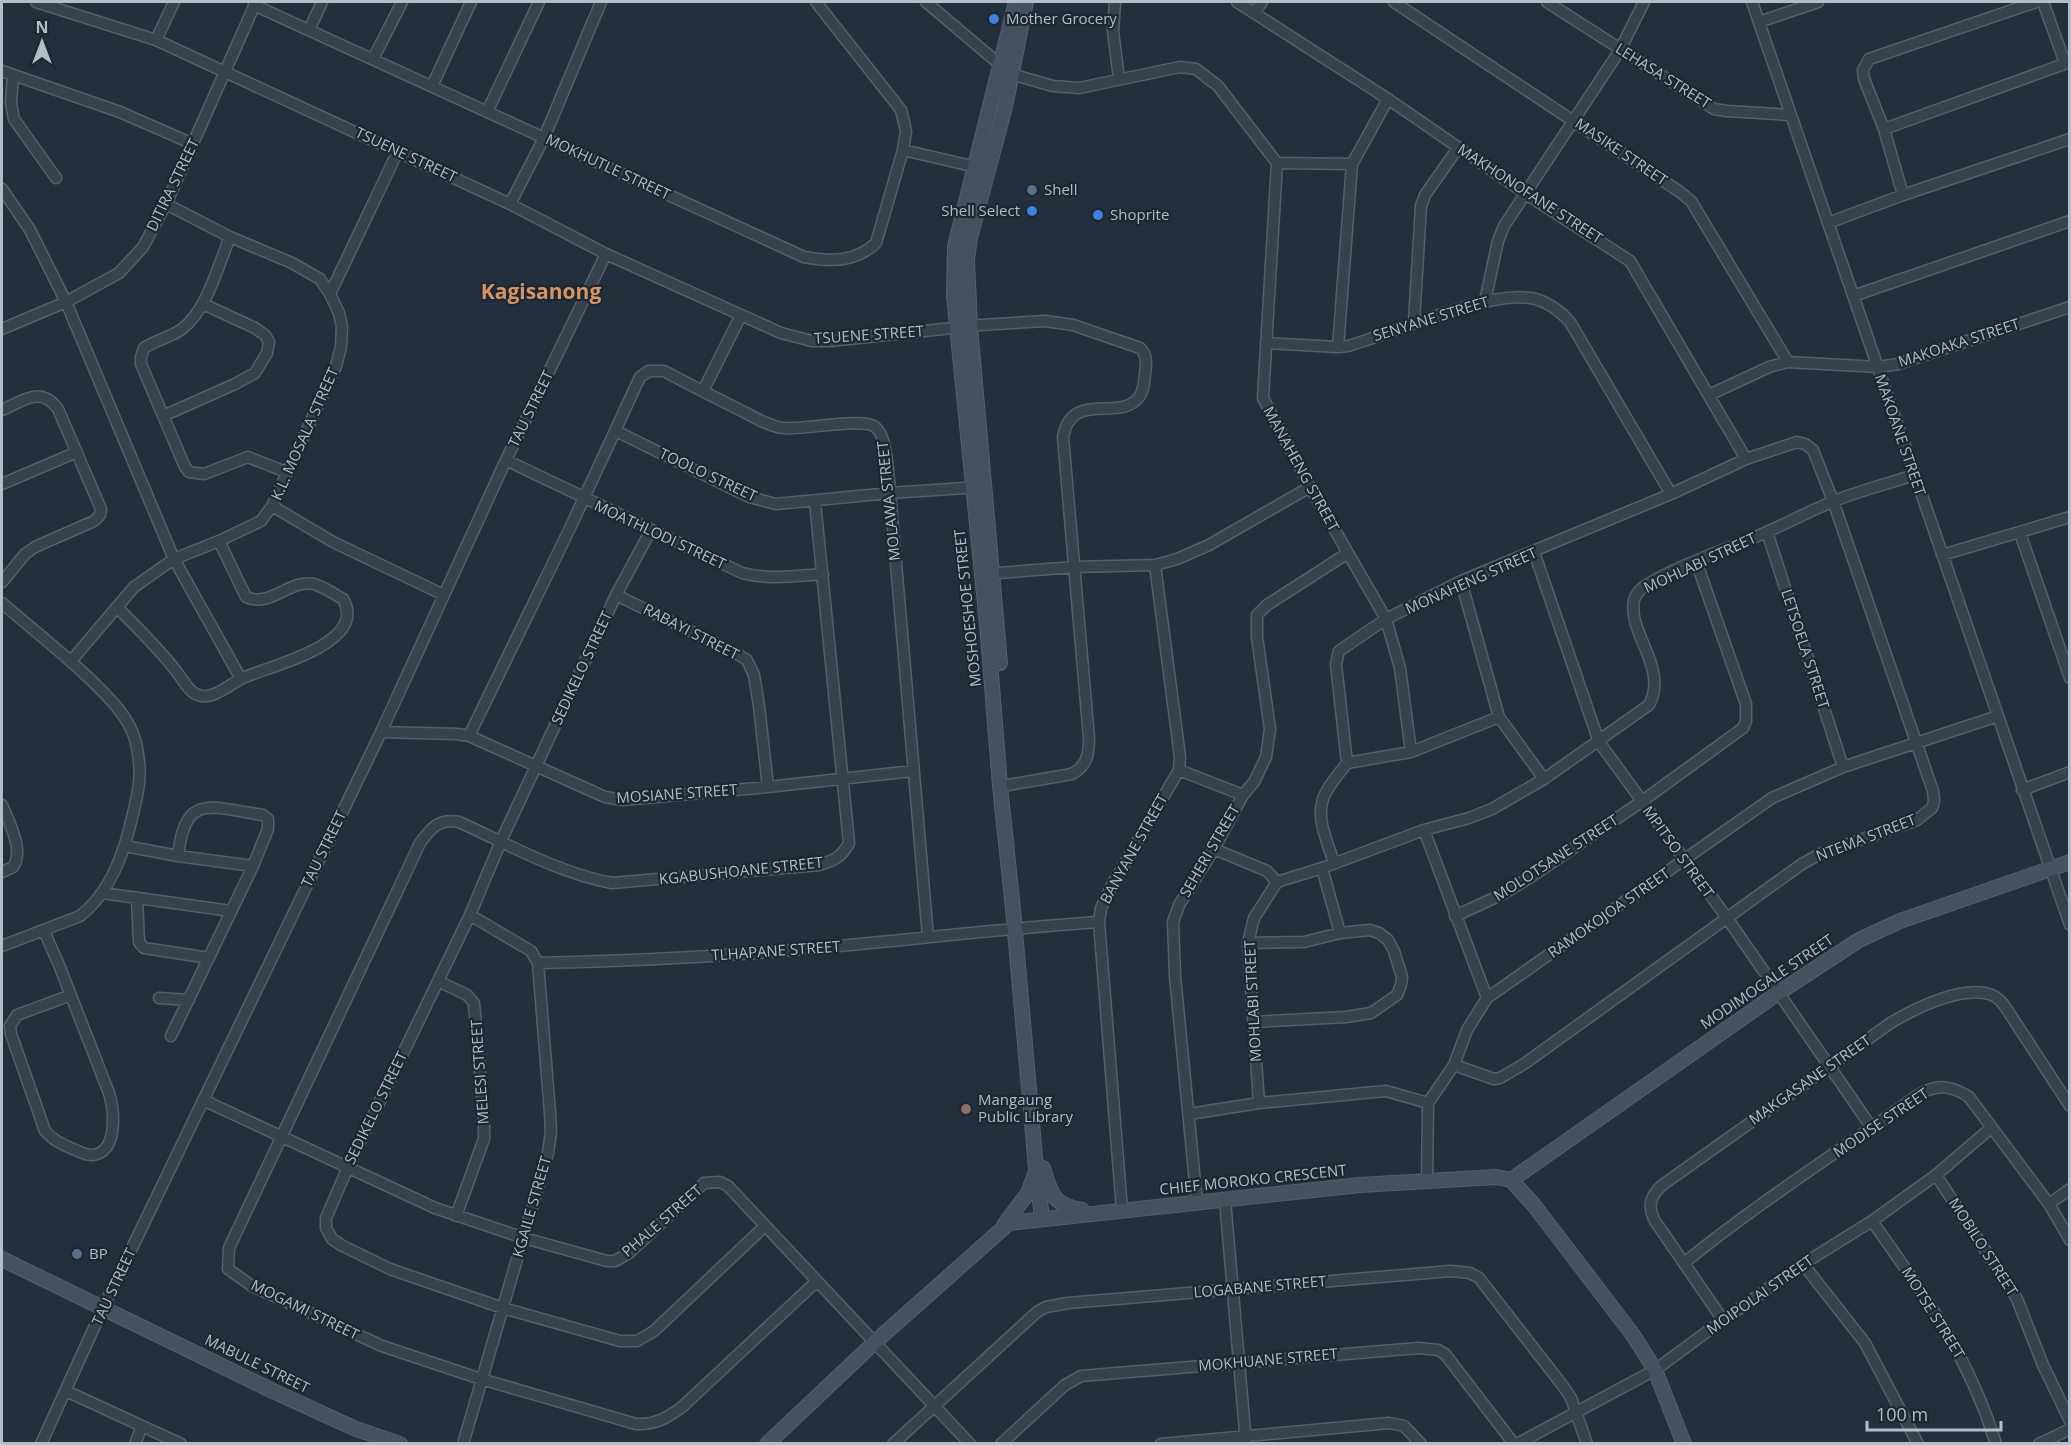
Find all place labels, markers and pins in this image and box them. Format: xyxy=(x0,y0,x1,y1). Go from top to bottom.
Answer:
place label: Mother Grocery xyxy=(1006,8,1117,28)
marker: Mother Grocery xyxy=(987,12,1001,26)
place label: Shell xyxy=(1044,179,1077,199)
marker: Shell xyxy=(1025,183,1039,197)
place label: Shell Select xyxy=(941,200,1020,220)
marker: Shell Select xyxy=(1025,204,1039,218)
place label: Shoprite xyxy=(1110,204,1169,224)
marker: Shoprite xyxy=(1091,208,1105,222)
place label: Mangaung Public Library xyxy=(978,1089,1073,1126)
marker: Mangaung Public Library xyxy=(959,1102,973,1116)
place label: BP xyxy=(89,1243,108,1263)
marker: BP xyxy=(70,1247,84,1261)

